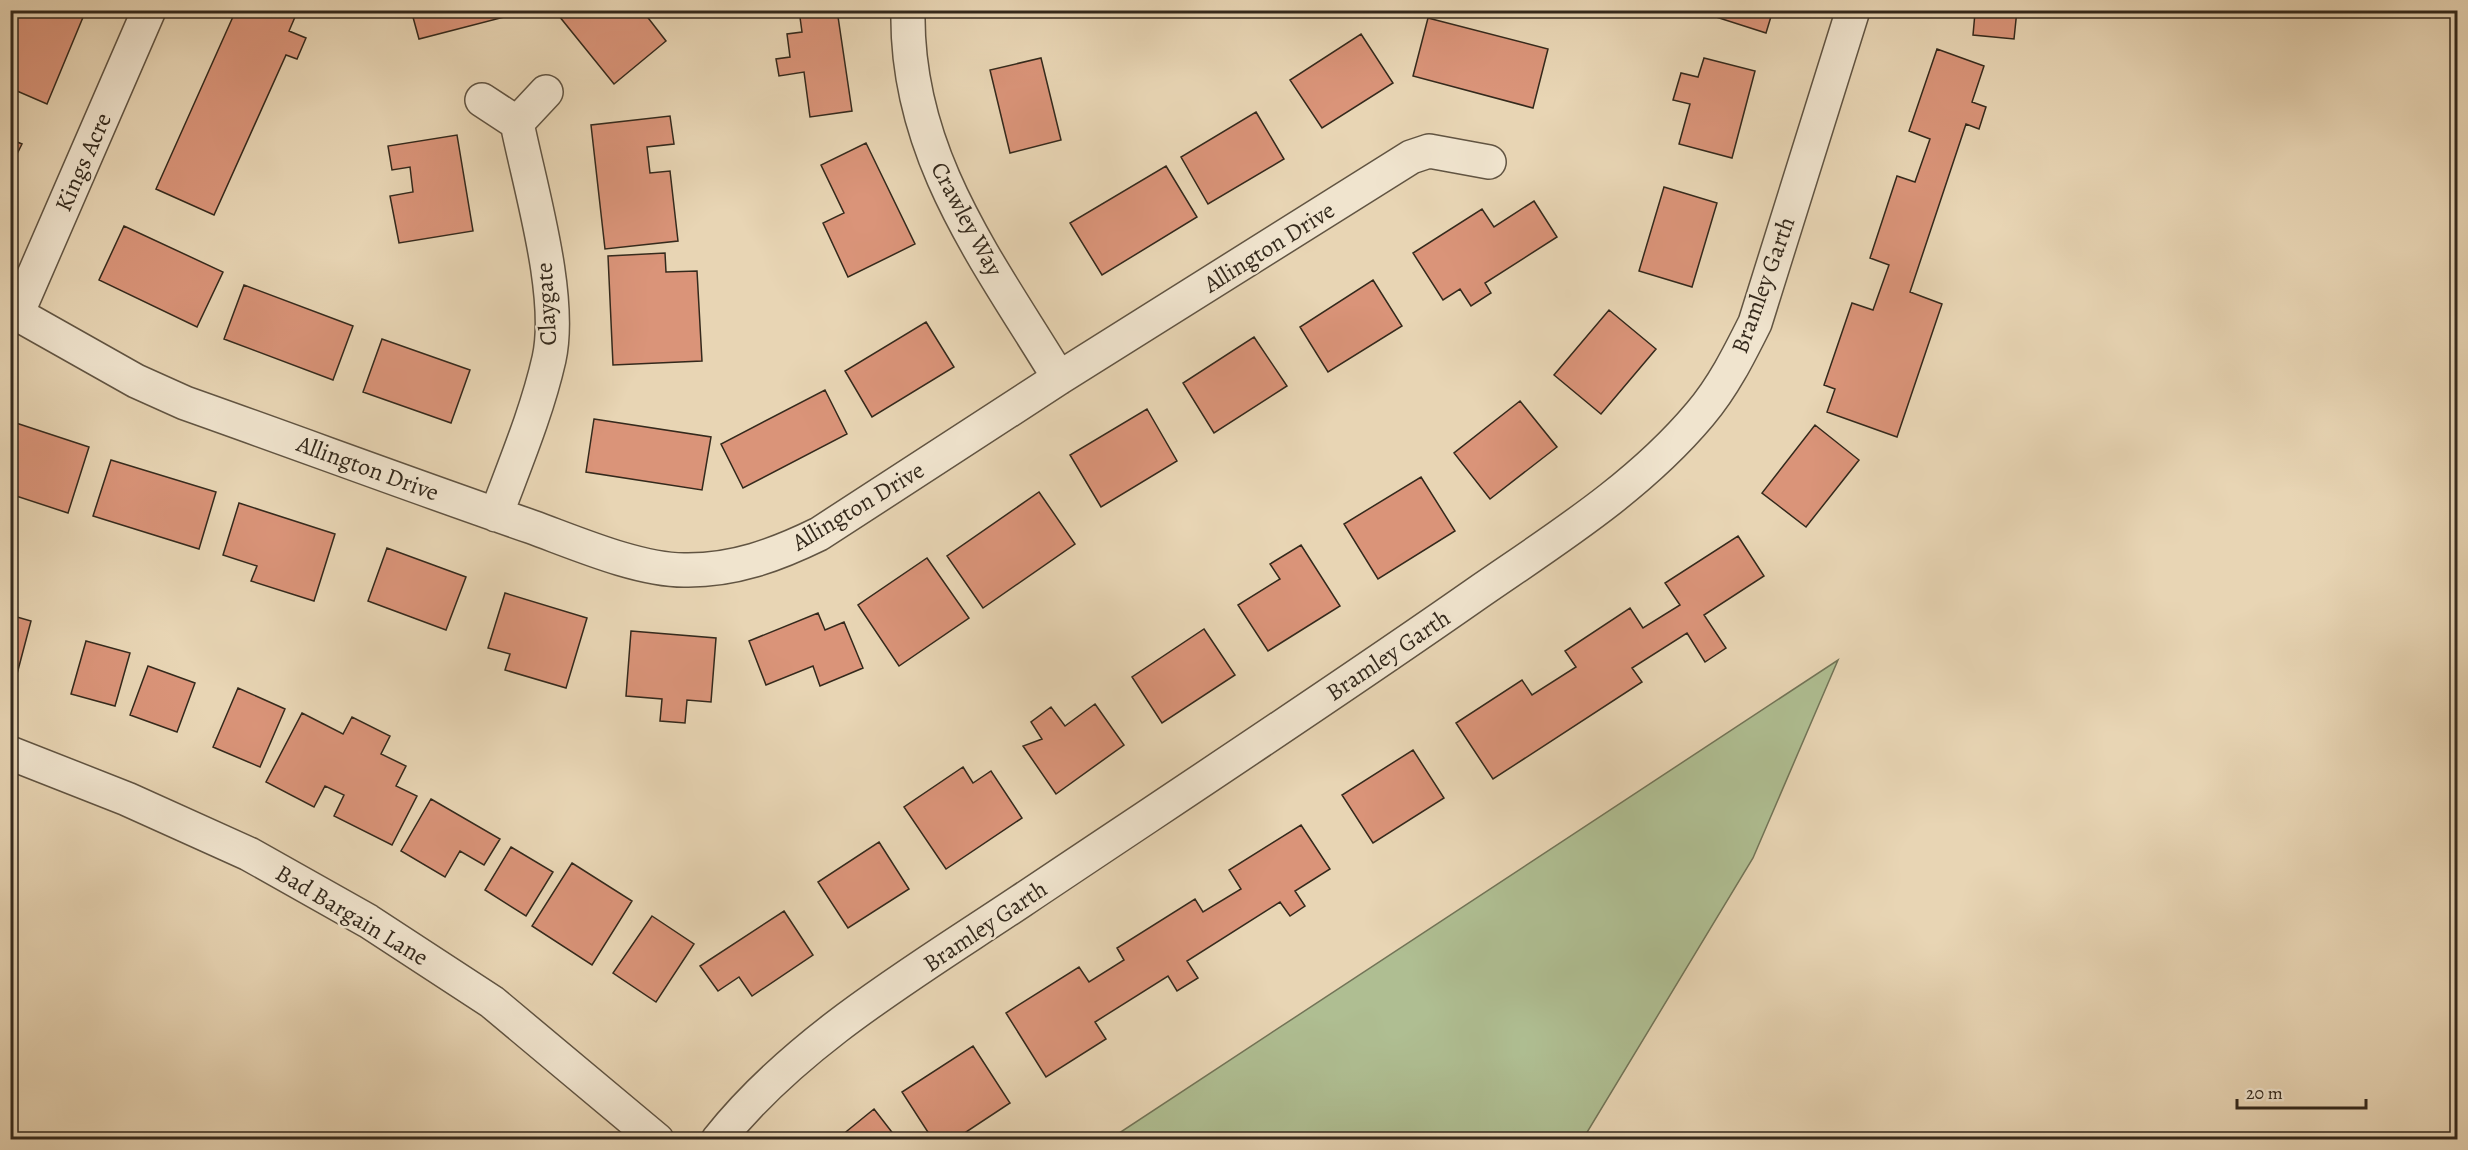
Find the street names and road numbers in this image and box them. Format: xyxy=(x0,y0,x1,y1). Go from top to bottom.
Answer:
street label: Kings Acre xyxy=(47,108,119,216)
street label: Crawley Way xyxy=(924,156,1011,282)
street label: Allington Drive xyxy=(1197,194,1341,301)
street label: Bramley Garth xyxy=(1723,212,1803,358)
street label: Claygate xyxy=(528,262,564,346)
street label: Allington Drive xyxy=(292,427,443,508)
street label: Allington Drive xyxy=(785,454,930,559)
street label: Bramley Garth xyxy=(1320,602,1456,708)
street label: Bad Bargain Lane xyxy=(270,857,434,973)
street label: Bramley Garth xyxy=(917,873,1053,979)

